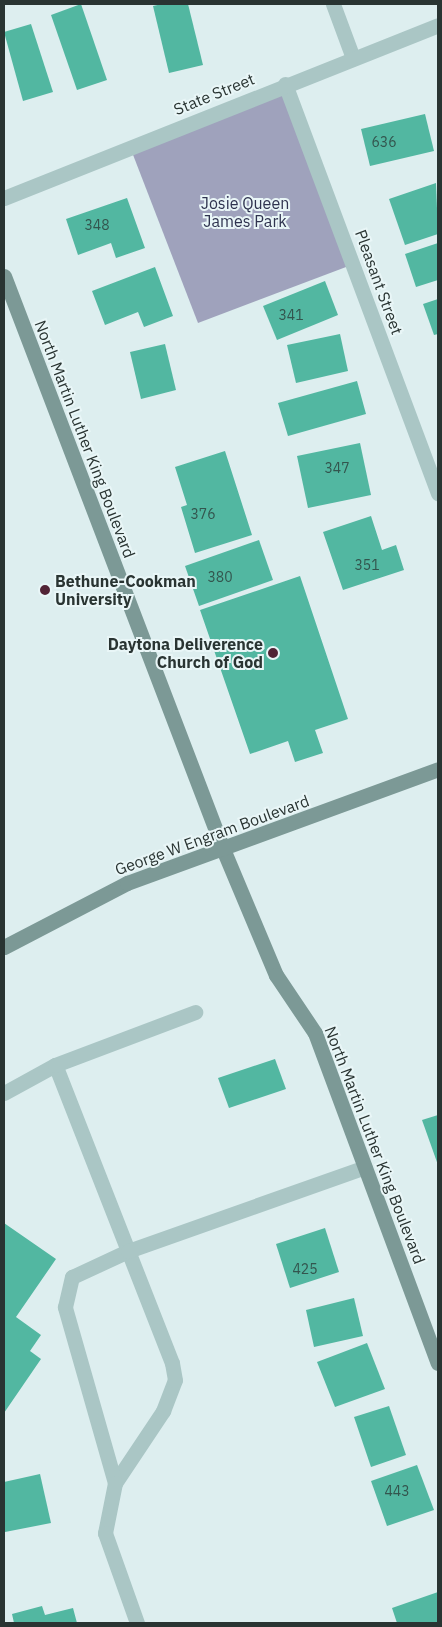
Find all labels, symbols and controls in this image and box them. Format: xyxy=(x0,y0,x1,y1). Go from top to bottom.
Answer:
street label: State Street xyxy=(171,69,257,119)
house number: 636 xyxy=(371,134,397,150)
park label: Josie Queen James Park xyxy=(201,193,289,231)
house number: 348 xyxy=(84,217,110,233)
street label: Pleasant Street xyxy=(351,227,407,337)
house number: 341 xyxy=(278,307,304,323)
street label: North Martin Luther King Boulevard xyxy=(31,317,139,561)
house number: 347 xyxy=(324,460,350,476)
house number: 376 xyxy=(190,506,216,522)
house number: 351 xyxy=(354,557,380,573)
house number: 380 xyxy=(207,569,233,585)
place label: Bethune-Cookman University xyxy=(55,571,196,609)
marker: Bethune-Cookman University xyxy=(39,584,51,596)
place label: Daytona Deliverence Church of God xyxy=(108,634,263,672)
marker: Daytona Deliverence Church of God xyxy=(267,647,279,659)
street label: George W Engram Boulevard xyxy=(112,791,312,879)
street label: North Martin Luther King Boulevard xyxy=(321,1023,429,1267)
house number: 425 xyxy=(292,1261,318,1277)
house number: 443 xyxy=(384,1483,410,1499)

